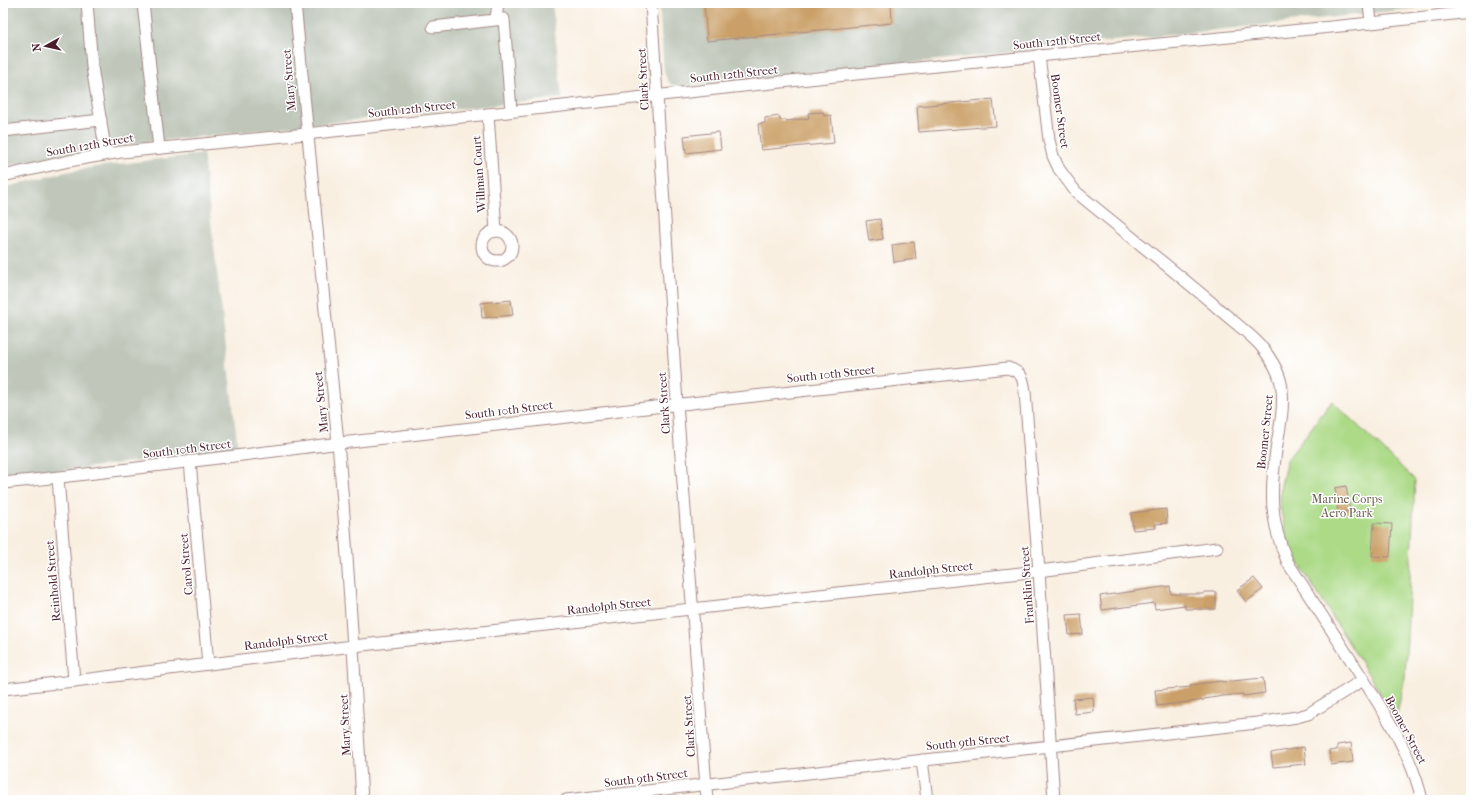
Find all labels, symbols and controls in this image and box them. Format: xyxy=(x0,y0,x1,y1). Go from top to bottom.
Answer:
north arrow xyxy=(26,26,66,66)
street label: South 12th Street xyxy=(1012,29,1102,53)
text: N xyxy=(29,42,44,52)
street label: Clark Street xyxy=(634,47,652,111)
street label: Mary Street xyxy=(279,48,299,112)
street label: South 12th Street xyxy=(689,62,779,86)
street label: Boomer Street xyxy=(1048,73,1072,150)
street label: South 12th Street xyxy=(367,97,457,121)
street label: South 12th Street xyxy=(45,130,135,160)
street label: Willman Court xyxy=(469,134,489,214)
street label: South 10th Street xyxy=(786,362,877,386)
street label: Mary Street xyxy=(311,370,331,434)
street label: Clark Street xyxy=(655,371,673,435)
street label: Boomer Street xyxy=(1254,393,1276,470)
street label: South 10th Street xyxy=(464,398,555,422)
street label: South 10th Street xyxy=(142,437,233,461)
park label: Marine Corps Aero Park xyxy=(1311,492,1383,520)
street label: Carol Street xyxy=(176,532,196,596)
street label: Reinhold Street xyxy=(42,539,64,622)
street label: Franklin Street xyxy=(1017,545,1037,625)
street label: Randolph Street xyxy=(888,559,974,581)
street label: Randolph Street xyxy=(566,595,652,617)
street label: Randolph Street xyxy=(243,629,330,653)
street label: Mary Street xyxy=(336,693,354,756)
street label: Clark Street xyxy=(680,694,698,758)
street label: Boomer Street xyxy=(1382,694,1430,767)
street label: South 9th Street xyxy=(925,731,1011,753)
street label: South 9th Street xyxy=(603,766,689,790)

